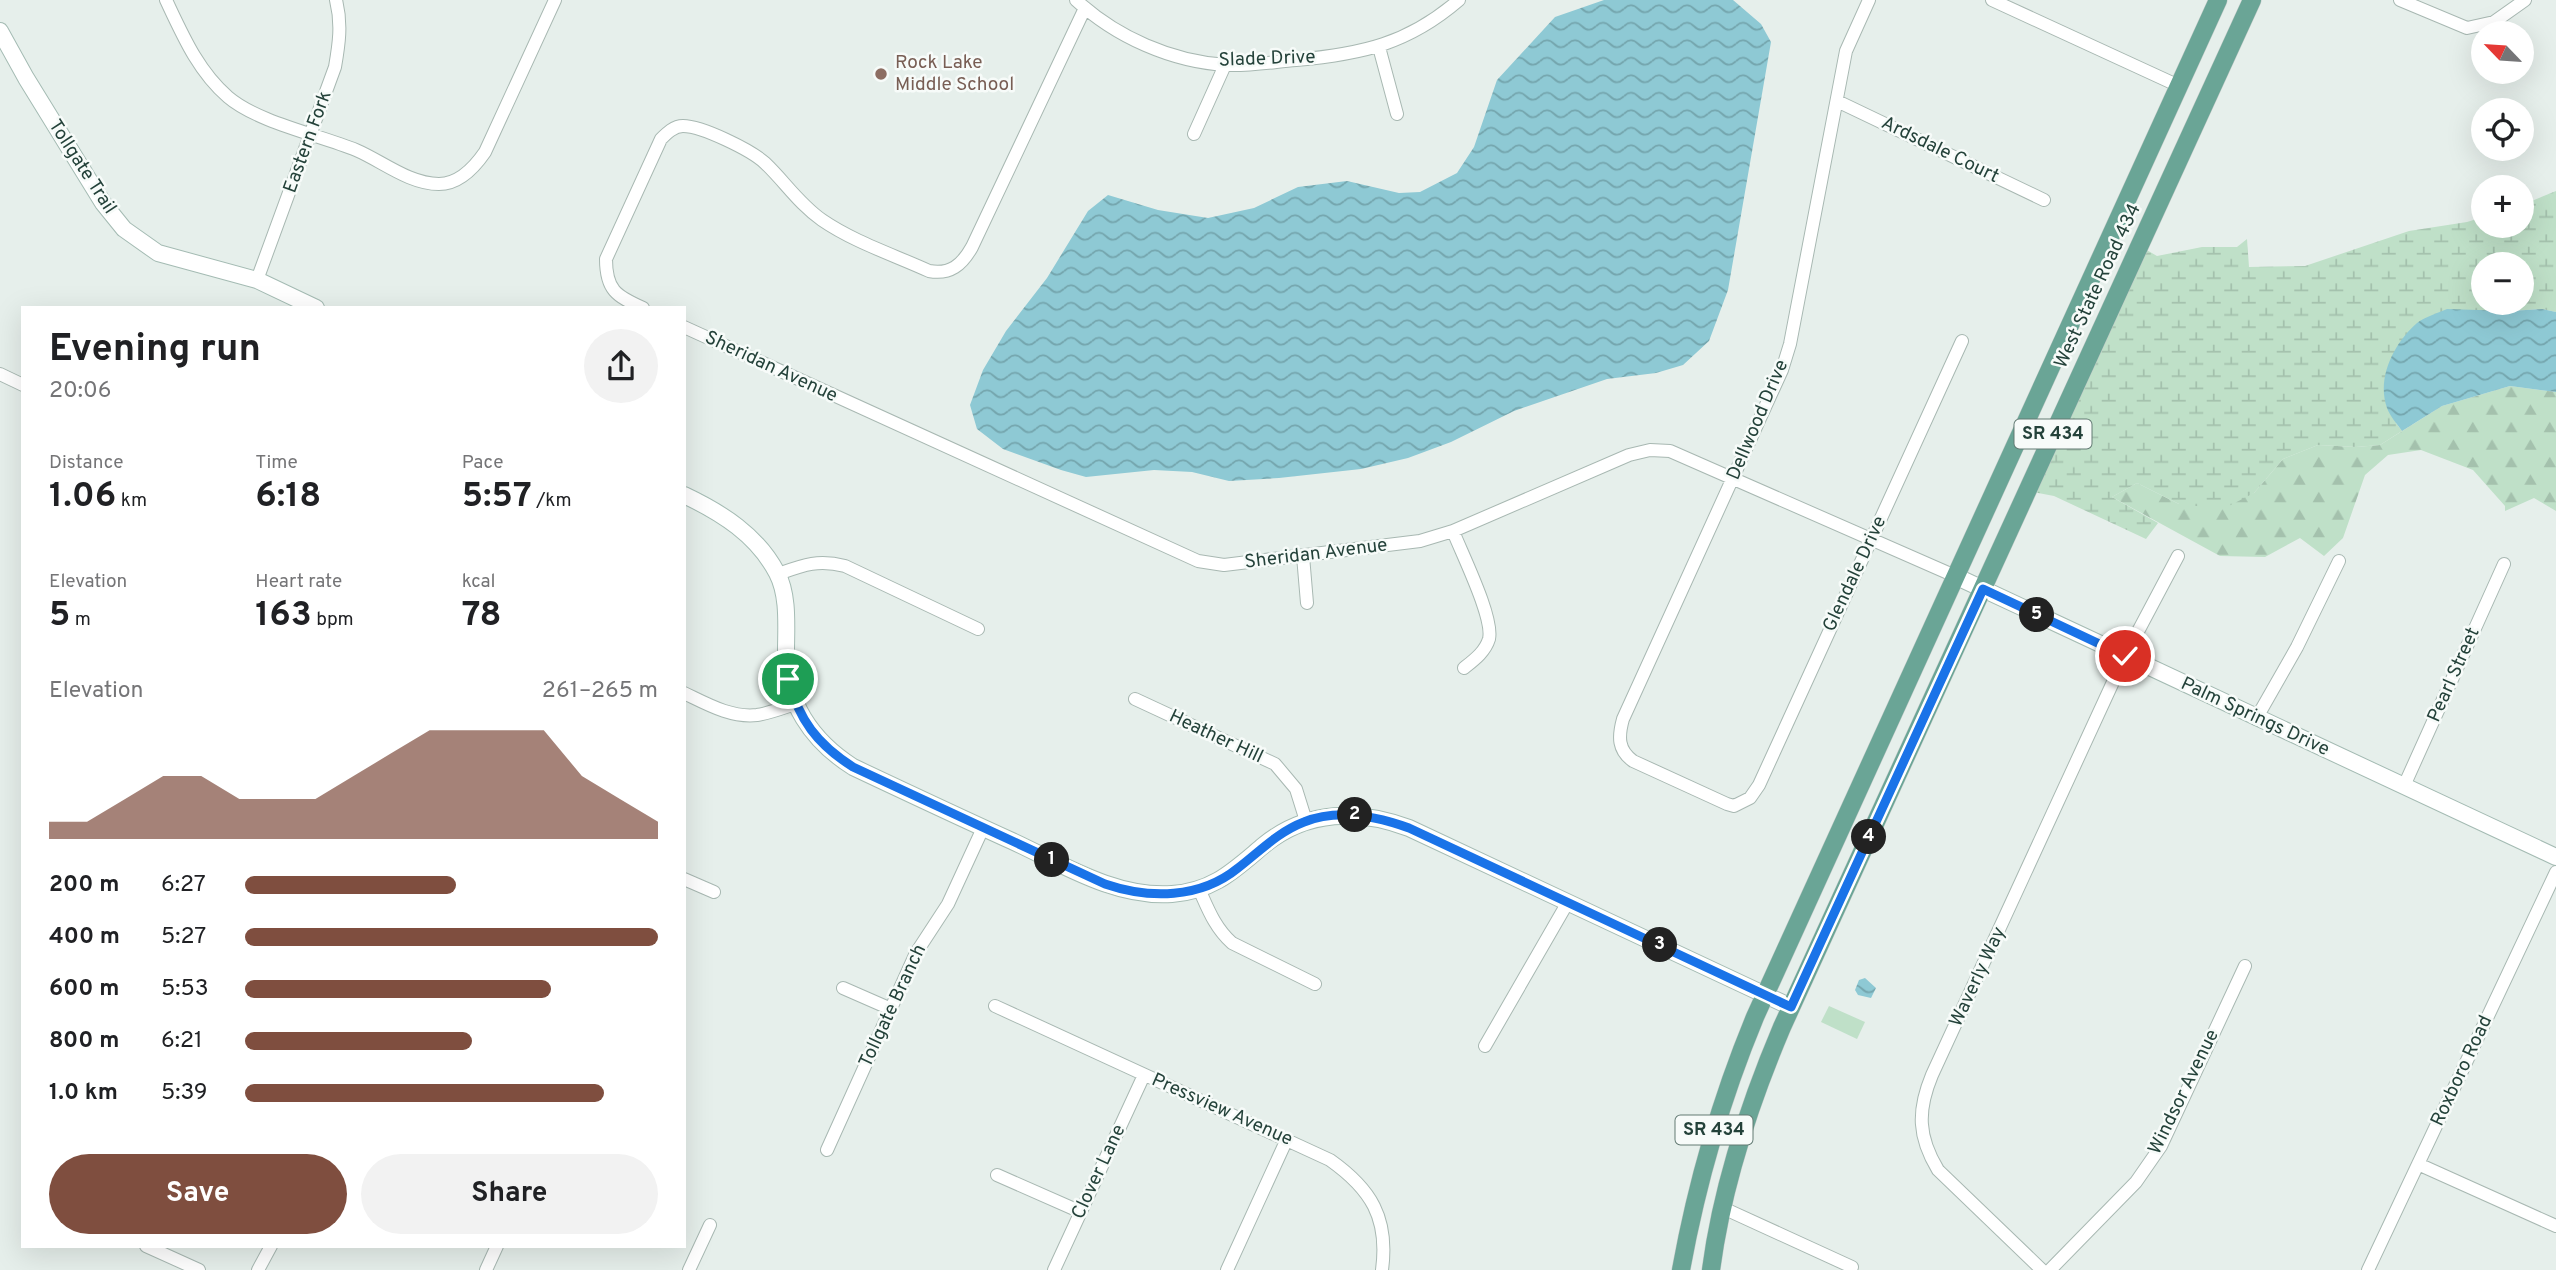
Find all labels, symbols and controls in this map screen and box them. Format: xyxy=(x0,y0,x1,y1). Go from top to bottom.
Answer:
north arrow xyxy=(2471,21,2534,84)
map controls xyxy=(2471,21,2534,315)
street label: Slade Drive xyxy=(1218,45,1316,73)
place label: Rock Lake Middle School xyxy=(895,51,1014,97)
marker: Rock Lake Middle School xyxy=(873,66,889,82)
street label: Eastern Fork xyxy=(278,88,338,196)
button: locate xyxy=(2471,98,2534,161)
street label: Ardsdale Court xyxy=(1877,111,2003,189)
street label: Tollgate Trail xyxy=(43,115,121,219)
button: + xyxy=(2471,175,2534,238)
street label: West State Road 434 xyxy=(2049,200,2147,372)
button: − xyxy=(2471,252,2534,315)
text: Evening run xyxy=(49,326,261,375)
street label: Sheridan Avenue xyxy=(701,326,841,408)
button: share xyxy=(584,329,658,403)
street label: Dellwood Drive xyxy=(1722,356,1794,484)
text: 20:06 xyxy=(49,377,112,406)
road number: SR 434 xyxy=(2014,420,2092,448)
text: Distance xyxy=(49,451,124,475)
text: Time xyxy=(255,451,298,475)
text: Pace xyxy=(462,451,503,475)
text: 1.06 xyxy=(49,475,116,519)
text: 6:18 xyxy=(255,475,321,519)
text: 5:57 xyxy=(462,475,532,519)
text: km xyxy=(116,489,147,513)
text: /km xyxy=(532,489,572,513)
street label: Glendale Drive xyxy=(1818,512,1892,636)
street label: Sheridan Avenue xyxy=(1243,533,1389,575)
text: Elevation xyxy=(49,570,127,594)
text: Heart rate xyxy=(255,570,342,594)
text: kcal xyxy=(462,570,495,594)
text: 5 xyxy=(49,594,70,638)
text: 163 xyxy=(255,594,312,638)
text: 78 xyxy=(462,594,501,638)
pin: 5 xyxy=(2020,598,2054,632)
text: 5 xyxy=(2031,602,2042,626)
text: m xyxy=(70,608,91,632)
text: bpm xyxy=(312,608,354,632)
street label: Pearl Street xyxy=(2422,624,2486,726)
pin xyxy=(2095,626,2155,686)
icon: check xyxy=(2106,637,2144,675)
pin xyxy=(758,649,818,709)
icon: arrive xyxy=(769,660,807,698)
street label: Palm Springs Drive xyxy=(2177,672,2333,762)
text: Elevation xyxy=(49,677,144,706)
text: 261–265 m xyxy=(542,677,658,706)
street label: Heather Hill xyxy=(1165,705,1267,769)
pin: 2 xyxy=(1338,798,1372,832)
text: 2 xyxy=(1349,802,1360,826)
pin: 4 xyxy=(1852,820,1886,854)
text: 4 xyxy=(1862,824,1875,848)
pin: 1 xyxy=(1034,842,1070,878)
text: 1 xyxy=(1048,847,1055,871)
text: 200 m xyxy=(49,871,119,900)
text: 6:27 xyxy=(161,871,206,900)
text: 400 m xyxy=(49,923,120,952)
text: 5:27 xyxy=(161,923,206,952)
street label: Waverly Way xyxy=(1944,923,2012,1031)
pin: 3 xyxy=(1642,928,1678,962)
text: 3 xyxy=(1654,932,1665,956)
street label: Tollgate Branch xyxy=(854,941,932,1071)
text: 600 m xyxy=(49,975,119,1004)
text: 5:53 xyxy=(161,975,209,1004)
street label: Roxboro Road xyxy=(2426,1012,2498,1130)
street label: Windsor Avenue xyxy=(2143,1025,2225,1159)
text: 800 m xyxy=(49,1027,119,1056)
text: 6:21 xyxy=(161,1027,203,1056)
street label: Pressview Avenue xyxy=(1148,1068,1296,1152)
text: 1.0 km xyxy=(49,1079,118,1108)
text: 5:39 xyxy=(161,1079,208,1108)
road number: SR 434 xyxy=(1676,1115,1752,1144)
street label: Clover Lane xyxy=(1067,1121,1131,1223)
button: Save xyxy=(49,1154,347,1234)
button: Share xyxy=(361,1154,658,1234)

